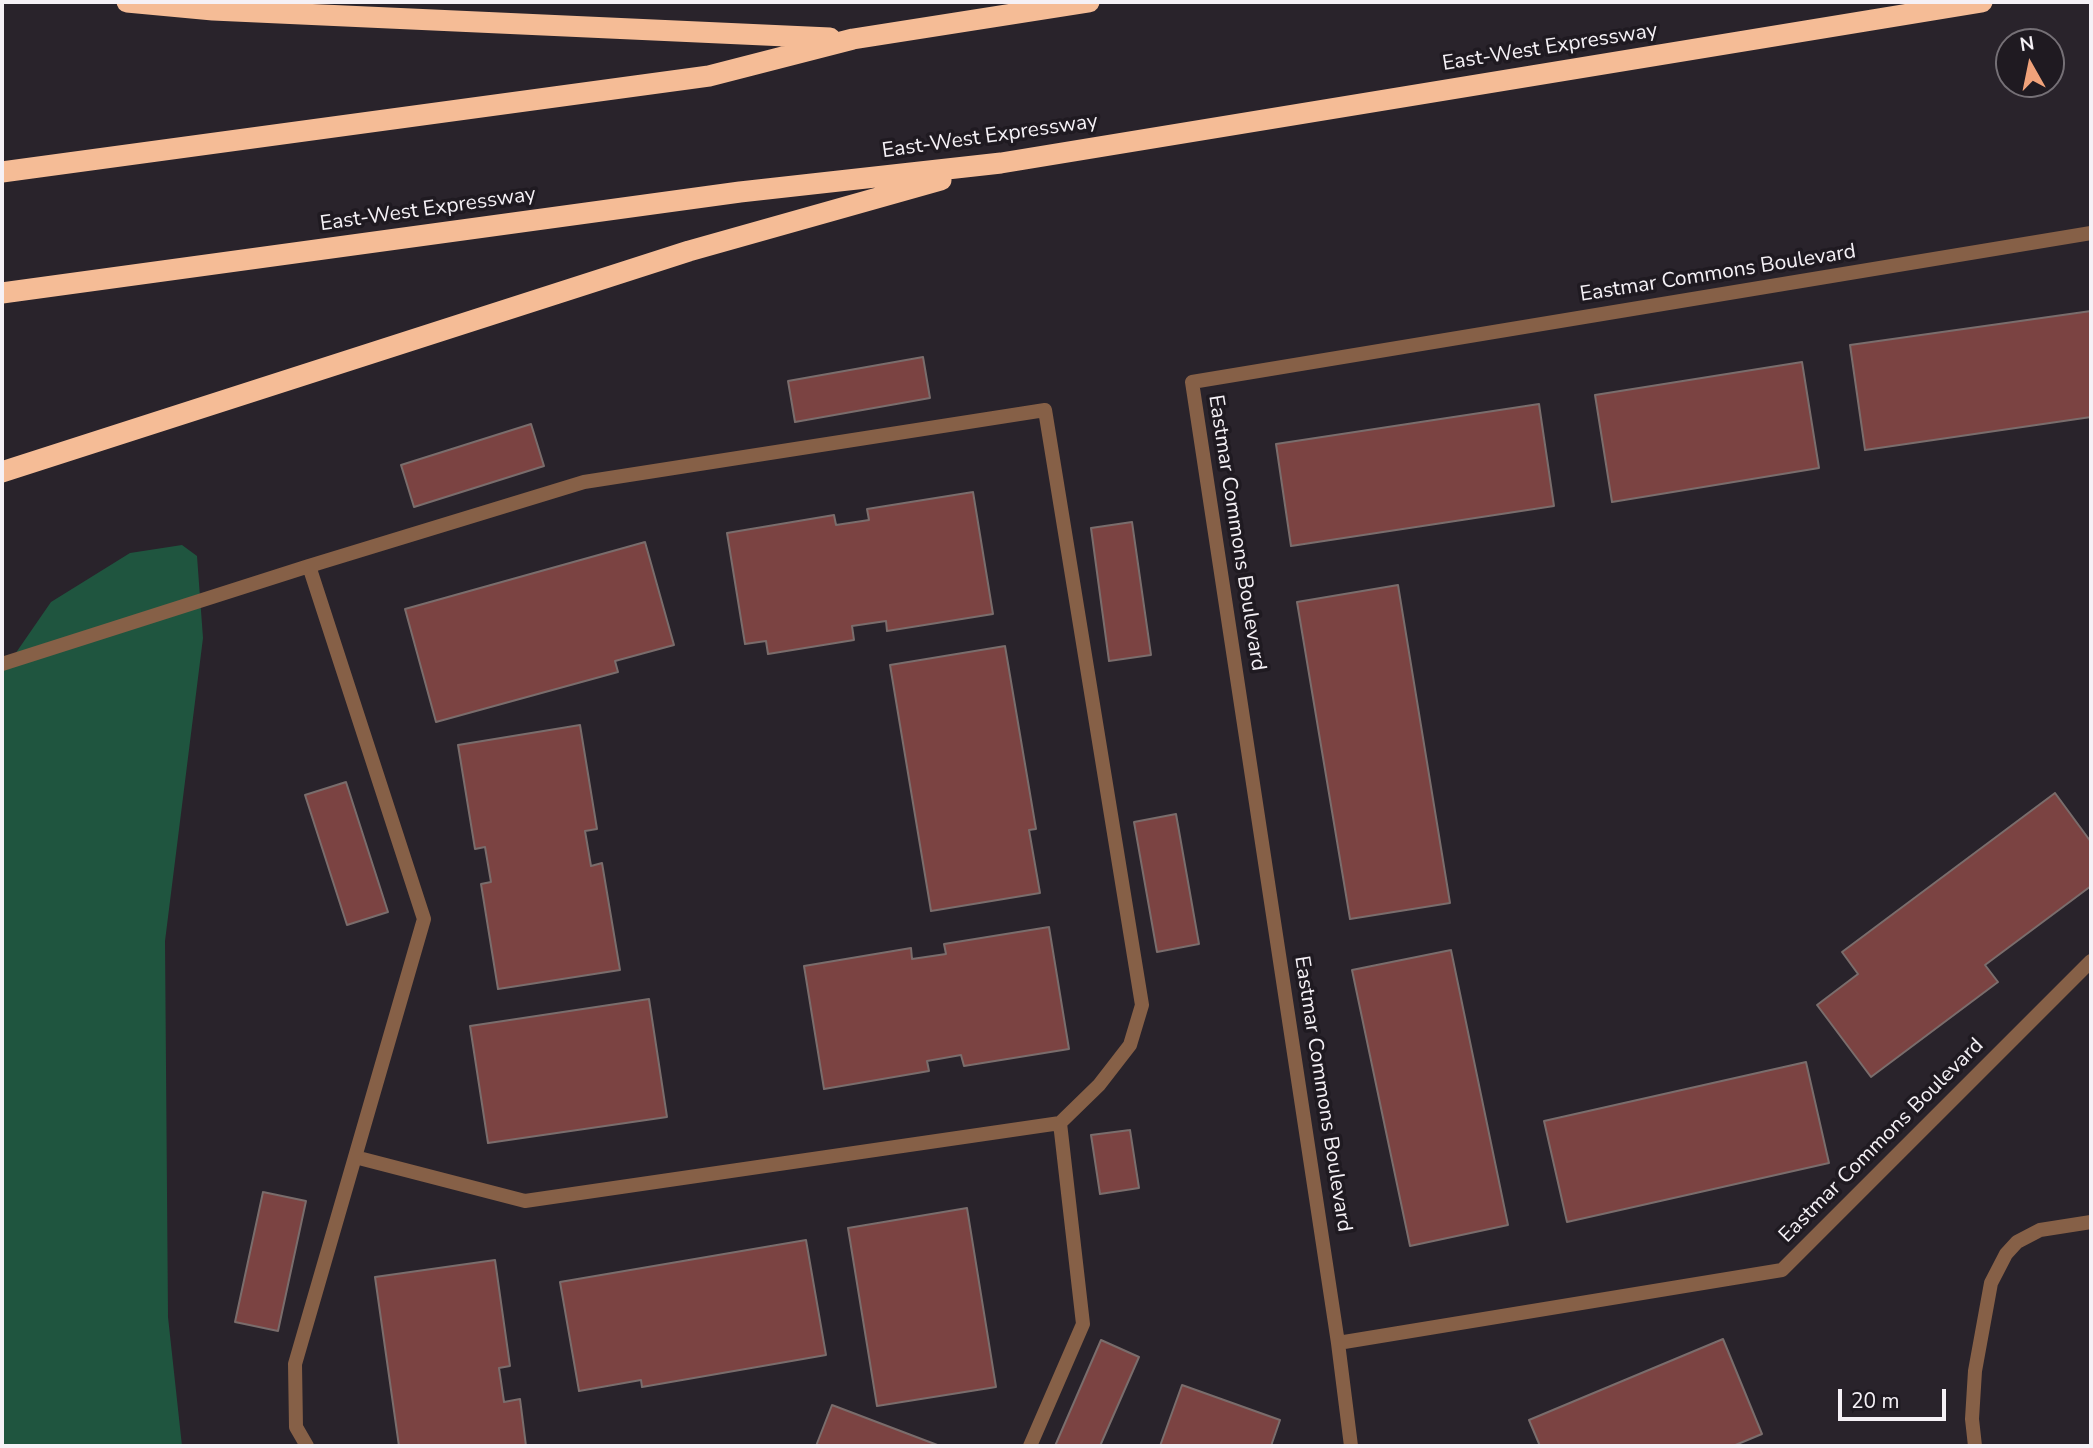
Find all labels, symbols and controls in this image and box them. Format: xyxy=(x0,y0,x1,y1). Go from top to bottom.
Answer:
street label: East-West Expressway xyxy=(1441,19,1659,77)
north arrow xyxy=(1995,28,2065,98)
text: N xyxy=(2018,30,2036,58)
street label: East-West Expressway xyxy=(881,109,1099,165)
street label: East-West Expressway xyxy=(319,182,537,238)
street label: Eastmar Commons Boulevard xyxy=(1578,240,1858,308)
street label: Eastmar Commons Boulevard xyxy=(1202,393,1270,673)
street label: Eastmar Commons Boulevard xyxy=(1288,954,1356,1234)
street label: Eastmar Commons Boulevard xyxy=(1774,1033,1990,1249)
scale bar xyxy=(1841,1374,1950,1418)
text: 20 m xyxy=(1851,1387,1900,1415)

